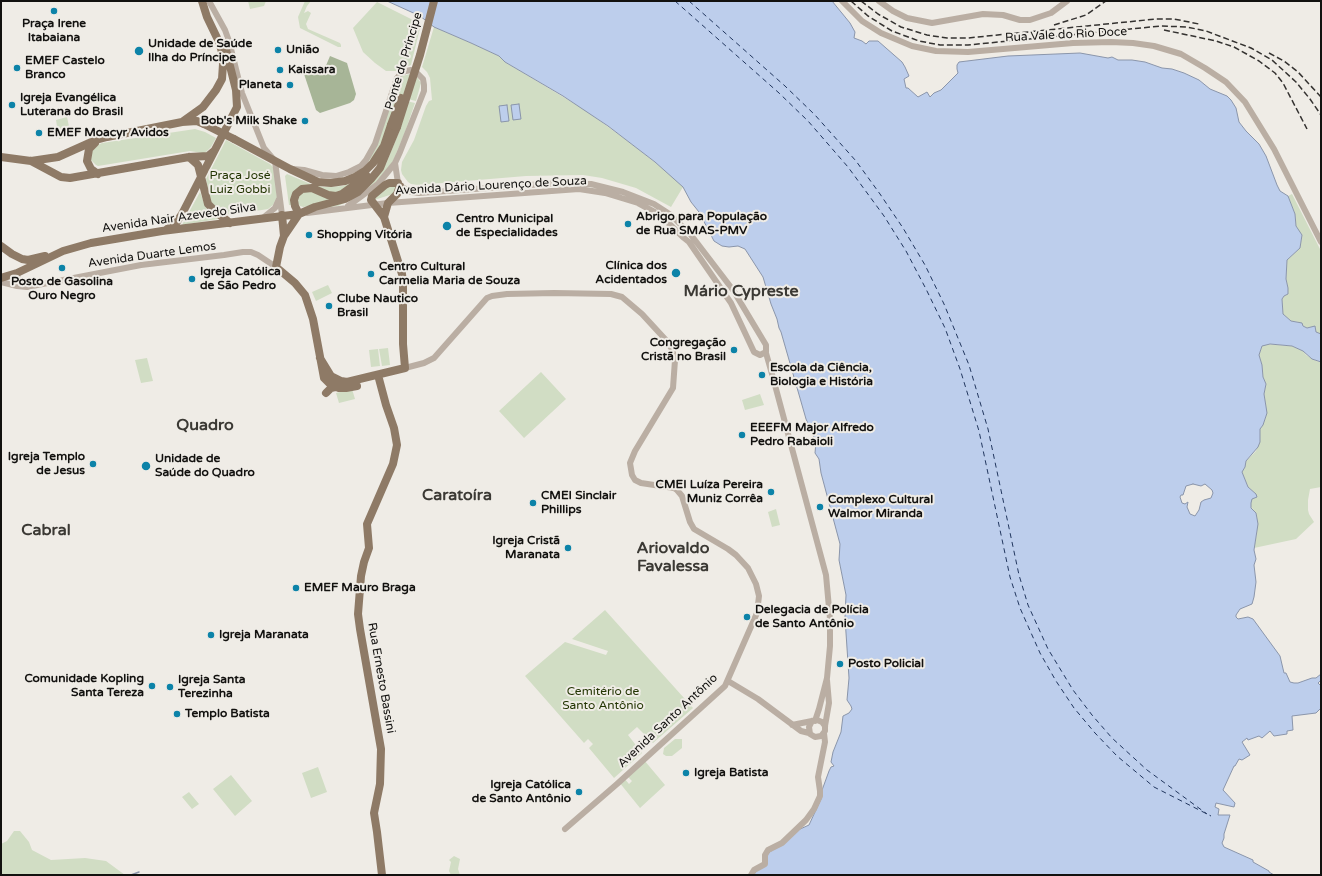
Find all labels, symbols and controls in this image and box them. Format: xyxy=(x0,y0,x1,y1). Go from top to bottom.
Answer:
marker: Praça Irene Itabaiana xyxy=(49,6,59,16)
street label: Ponte do Príncipe xyxy=(382,10,426,112)
place label: Praça Irene Itabaiana xyxy=(22,17,86,45)
street label: Rua Vale do Rio Doce xyxy=(1005,25,1127,45)
place label: Unidade de Saúde Ilha do Príncipe xyxy=(148,37,252,65)
place label: União xyxy=(286,43,319,57)
marker: Unidade de Saúde Ilha do Príncipe xyxy=(133,45,145,57)
marker: União xyxy=(273,45,283,55)
place label: EMEF Castelo Branco xyxy=(25,54,105,82)
marker: EMEF Castelo Branco xyxy=(12,63,22,73)
place label: Kaissara xyxy=(288,63,335,77)
marker: Kaissara xyxy=(275,65,285,75)
place label: Planeta xyxy=(239,78,282,92)
marker: Planeta xyxy=(285,80,295,90)
place label: Igreja Evangélica Luterana do Brasil xyxy=(20,91,123,119)
marker: Igreja Evangélica Luterana do Brasil xyxy=(7,100,17,110)
place label: Bob's Milk Shake xyxy=(201,114,297,128)
marker: Bob's Milk Shake xyxy=(300,116,310,126)
place label: EMEF Moacyr Avidos xyxy=(47,126,169,140)
marker: EMEF Moacyr Avidos xyxy=(34,128,44,138)
park label: Praça José Luiz Gobbi xyxy=(209,169,271,197)
street label: Avenida Dário Lourenço de Souza xyxy=(395,174,587,198)
street label: Avenida Nair Azevedo Silva xyxy=(101,200,257,236)
place label: Abrigo para População de Rua SMAS-PMV xyxy=(636,210,767,238)
place label: Centro Municipal de Especialidades xyxy=(456,212,558,240)
marker: Abrigo para População de Rua SMAS-PMV xyxy=(623,219,633,229)
marker: Centro Municipal de Especialidades xyxy=(441,220,453,232)
place label: Shopping Vitória xyxy=(317,228,412,242)
marker: Shopping Vitória xyxy=(304,230,314,240)
street label: Avenida Duarte Lemos xyxy=(87,239,217,271)
place label: Clínica dos Acidentados xyxy=(595,259,667,287)
place label: Centro Cultural Carmelia Maria de Souza xyxy=(379,260,520,288)
marker: Posto de Gasolina Ouro Negro xyxy=(57,263,67,273)
place label: Igreja Católica de São Pedro xyxy=(200,265,281,293)
marker: Clínica dos Acidentados xyxy=(670,267,682,279)
marker: Centro Cultural Carmelia Maria de Souza xyxy=(366,269,376,279)
marker: Igreja Católica de São Pedro xyxy=(187,274,197,284)
place label: Posto de Gasolina Ouro Negro xyxy=(11,275,113,303)
district label: Mário Cypreste xyxy=(683,282,799,302)
place label: Clube Nautico Brasil xyxy=(337,292,418,320)
marker: Clube Nautico Brasil xyxy=(324,301,334,311)
place label: Congregação Cristã no Brasil xyxy=(641,336,726,364)
marker: Congregação Cristã no Brasil xyxy=(729,345,739,355)
place label: Escola da Ciência, Biologia e História xyxy=(770,361,873,389)
marker: Escola da Ciência, Biologia e História xyxy=(757,370,767,380)
district label: Quadro xyxy=(176,416,234,436)
place label: EEEFM Major Alfredo Pedro Rabaioli xyxy=(750,421,874,449)
marker: EEEFM Major Alfredo Pedro Rabaioli xyxy=(737,430,747,440)
place label: Igreja Templo de Jesus xyxy=(8,450,85,478)
place label: Unidade de Saúde do Quadro xyxy=(155,452,255,480)
marker: Igreja Templo de Jesus xyxy=(88,459,98,469)
marker: Unidade de Saúde do Quadro xyxy=(140,460,152,472)
place label: CMEI Luíza Pereira Muniz Corrêa xyxy=(656,478,763,506)
district label: Caratoíra xyxy=(422,486,492,506)
marker: CMEI Luíza Pereira Muniz Corrêa xyxy=(766,487,776,497)
place label: CMEI Sinclair Phillips xyxy=(541,489,616,517)
place label: Complexo Cultural Walmor Miranda xyxy=(828,493,933,521)
marker: CMEI Sinclair Phillips xyxy=(528,498,538,508)
marker: Complexo Cultural Walmor Miranda xyxy=(815,502,825,512)
district label: Cabral xyxy=(21,521,71,541)
place label: Igreja Cristã Maranata xyxy=(492,534,560,562)
district label: Ariovaldo Favalessa xyxy=(637,539,709,577)
marker: Igreja Cristã Maranata xyxy=(563,543,573,553)
place label: EMEF Mauro Braga xyxy=(304,581,416,595)
marker: EMEF Mauro Braga xyxy=(291,583,301,593)
place label: Delegacia de Polícia de Santo Antônio xyxy=(755,603,869,631)
marker: Delegacia de Polícia de Santo Antônio xyxy=(742,612,752,622)
street label: Rua Ernesto Bassini xyxy=(364,621,398,735)
place label: Igreja Maranata xyxy=(219,628,309,642)
marker: Igreja Maranata xyxy=(206,630,216,640)
place label: Posto Policial xyxy=(848,657,924,671)
marker: Posto Policial xyxy=(835,659,845,669)
street label: Avenida Santo Antônio xyxy=(615,671,721,771)
place label: Comunidade Kopling Santa Tereza xyxy=(24,672,144,700)
place label: Igreja Santa Terezinha xyxy=(178,673,246,701)
marker: Comunidade Kopling Santa Tereza xyxy=(147,681,157,691)
marker: Igreja Santa Terezinha xyxy=(165,682,175,692)
park label: Cemitério de Santo Antônio xyxy=(562,685,644,713)
place label: Templo Batista xyxy=(185,707,270,721)
marker: Templo Batista xyxy=(172,709,182,719)
place label: Igreja Batista xyxy=(694,766,768,780)
marker: Igreja Batista xyxy=(681,768,691,778)
place label: Igreja Católica de Santo Antônio xyxy=(472,778,571,806)
marker: Igreja Católica de Santo Antônio xyxy=(574,787,584,797)

